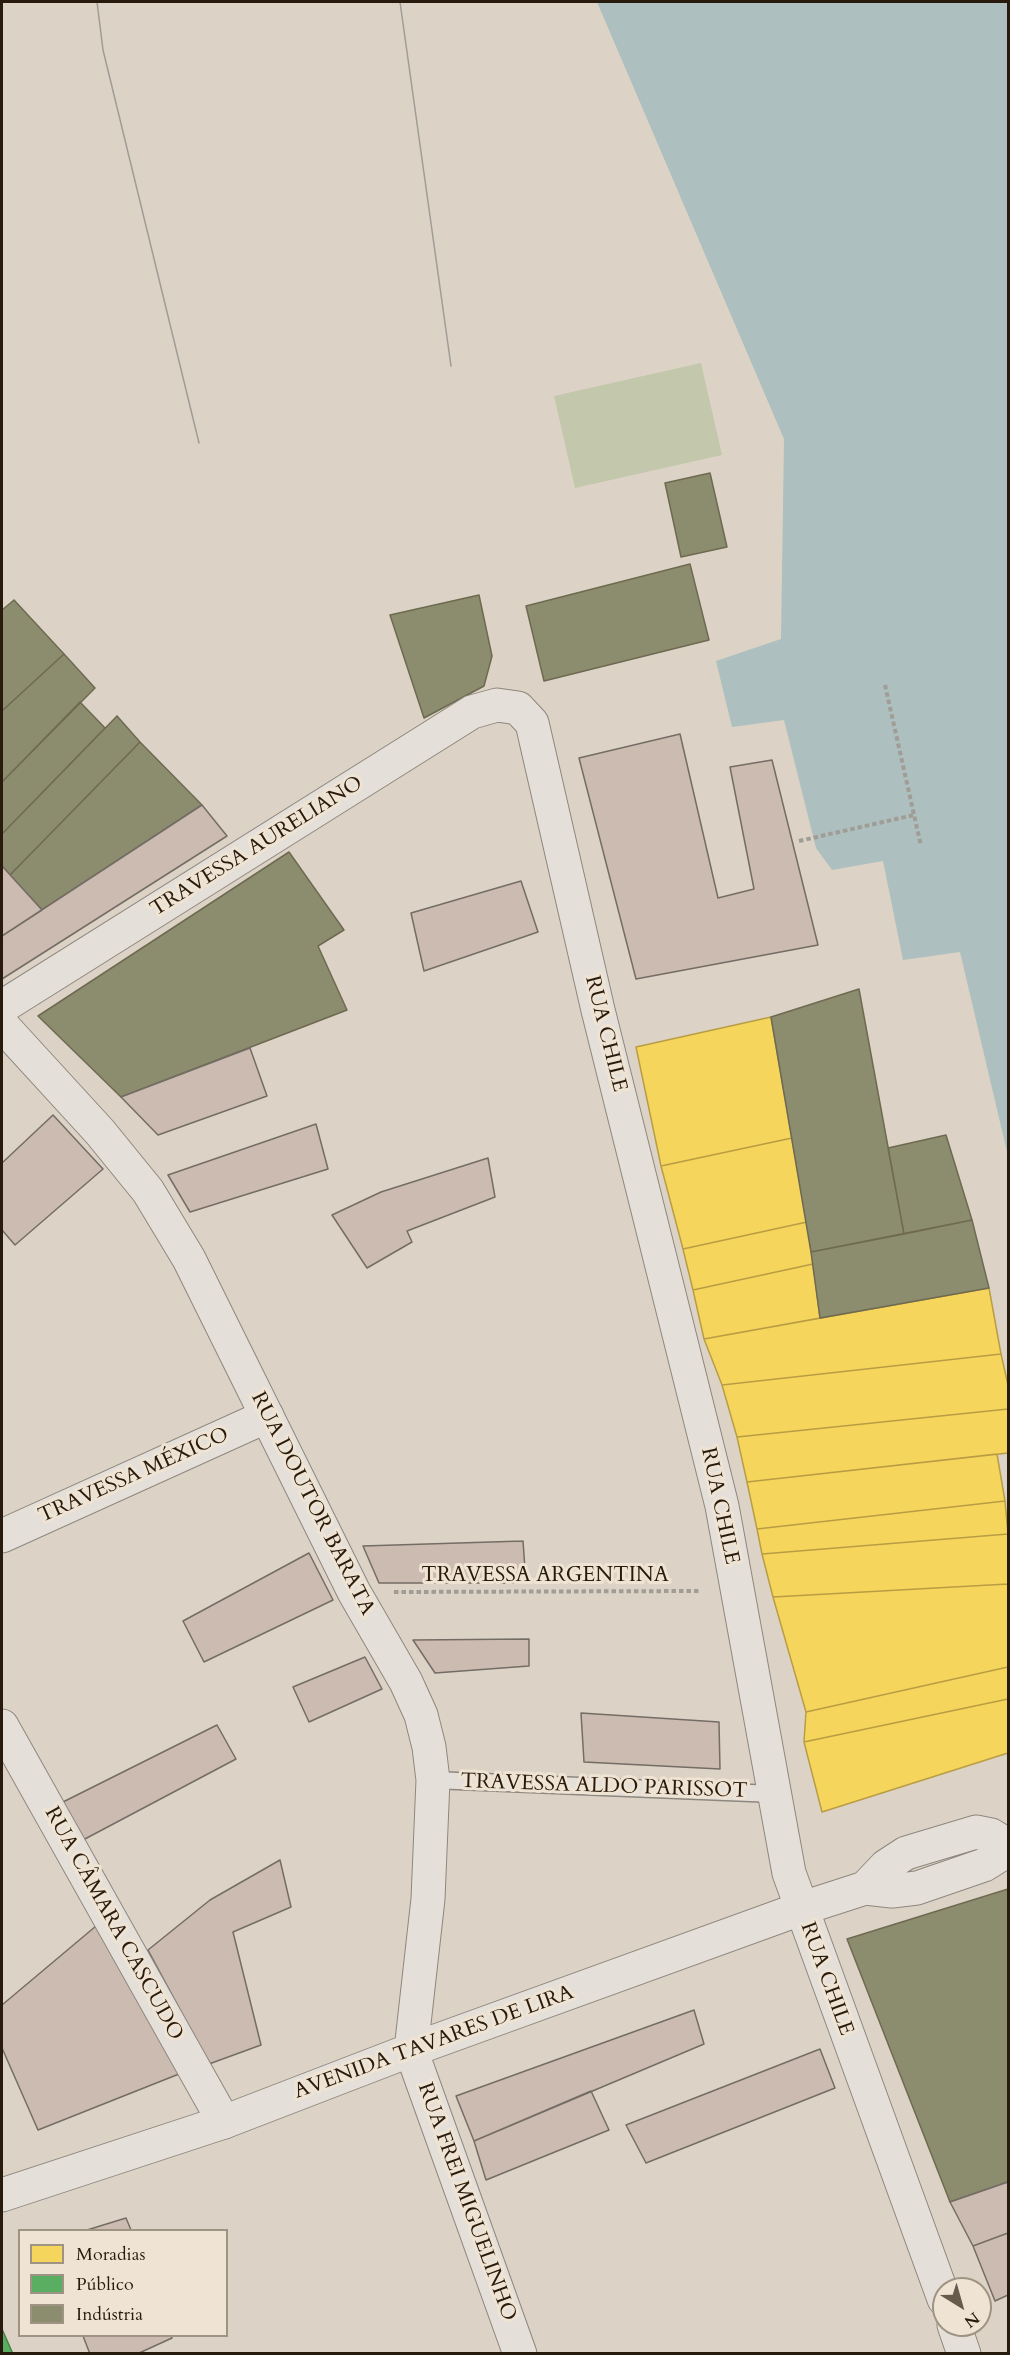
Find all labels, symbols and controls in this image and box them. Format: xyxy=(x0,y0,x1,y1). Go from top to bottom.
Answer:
street label: TRAVESSA AURELIANO xyxy=(146,771,368,923)
street label: RUA CHILE xyxy=(578,973,632,1095)
street label: RUA DOUTOR BARATA xyxy=(245,1388,379,1620)
street label: TRAVESSA MÉXICO xyxy=(35,1423,233,1529)
street label: RUA CHILE xyxy=(694,1445,744,1567)
street label: TRAVESSA ARGENTINA xyxy=(421,1563,669,1589)
street label: TRAVESSA ALDO PARISSOT xyxy=(460,1769,748,1805)
street label: RUA CÂMARA CASCUDO xyxy=(38,1803,188,2045)
street label: RUA CHILE xyxy=(794,1919,858,2039)
street label: AVENIDA TAVARES DE LIRA xyxy=(291,1981,577,2105)
street label: RUA FREI MIGUELINHO xyxy=(411,2079,521,2325)
legend xyxy=(18,2229,228,2337)
text: Moradias xyxy=(76,2242,145,2267)
text: Público xyxy=(76,2272,134,2297)
north arrow xyxy=(932,2277,992,2337)
text: Indústria xyxy=(76,2302,143,2327)
text: N xyxy=(959,2307,984,2333)

